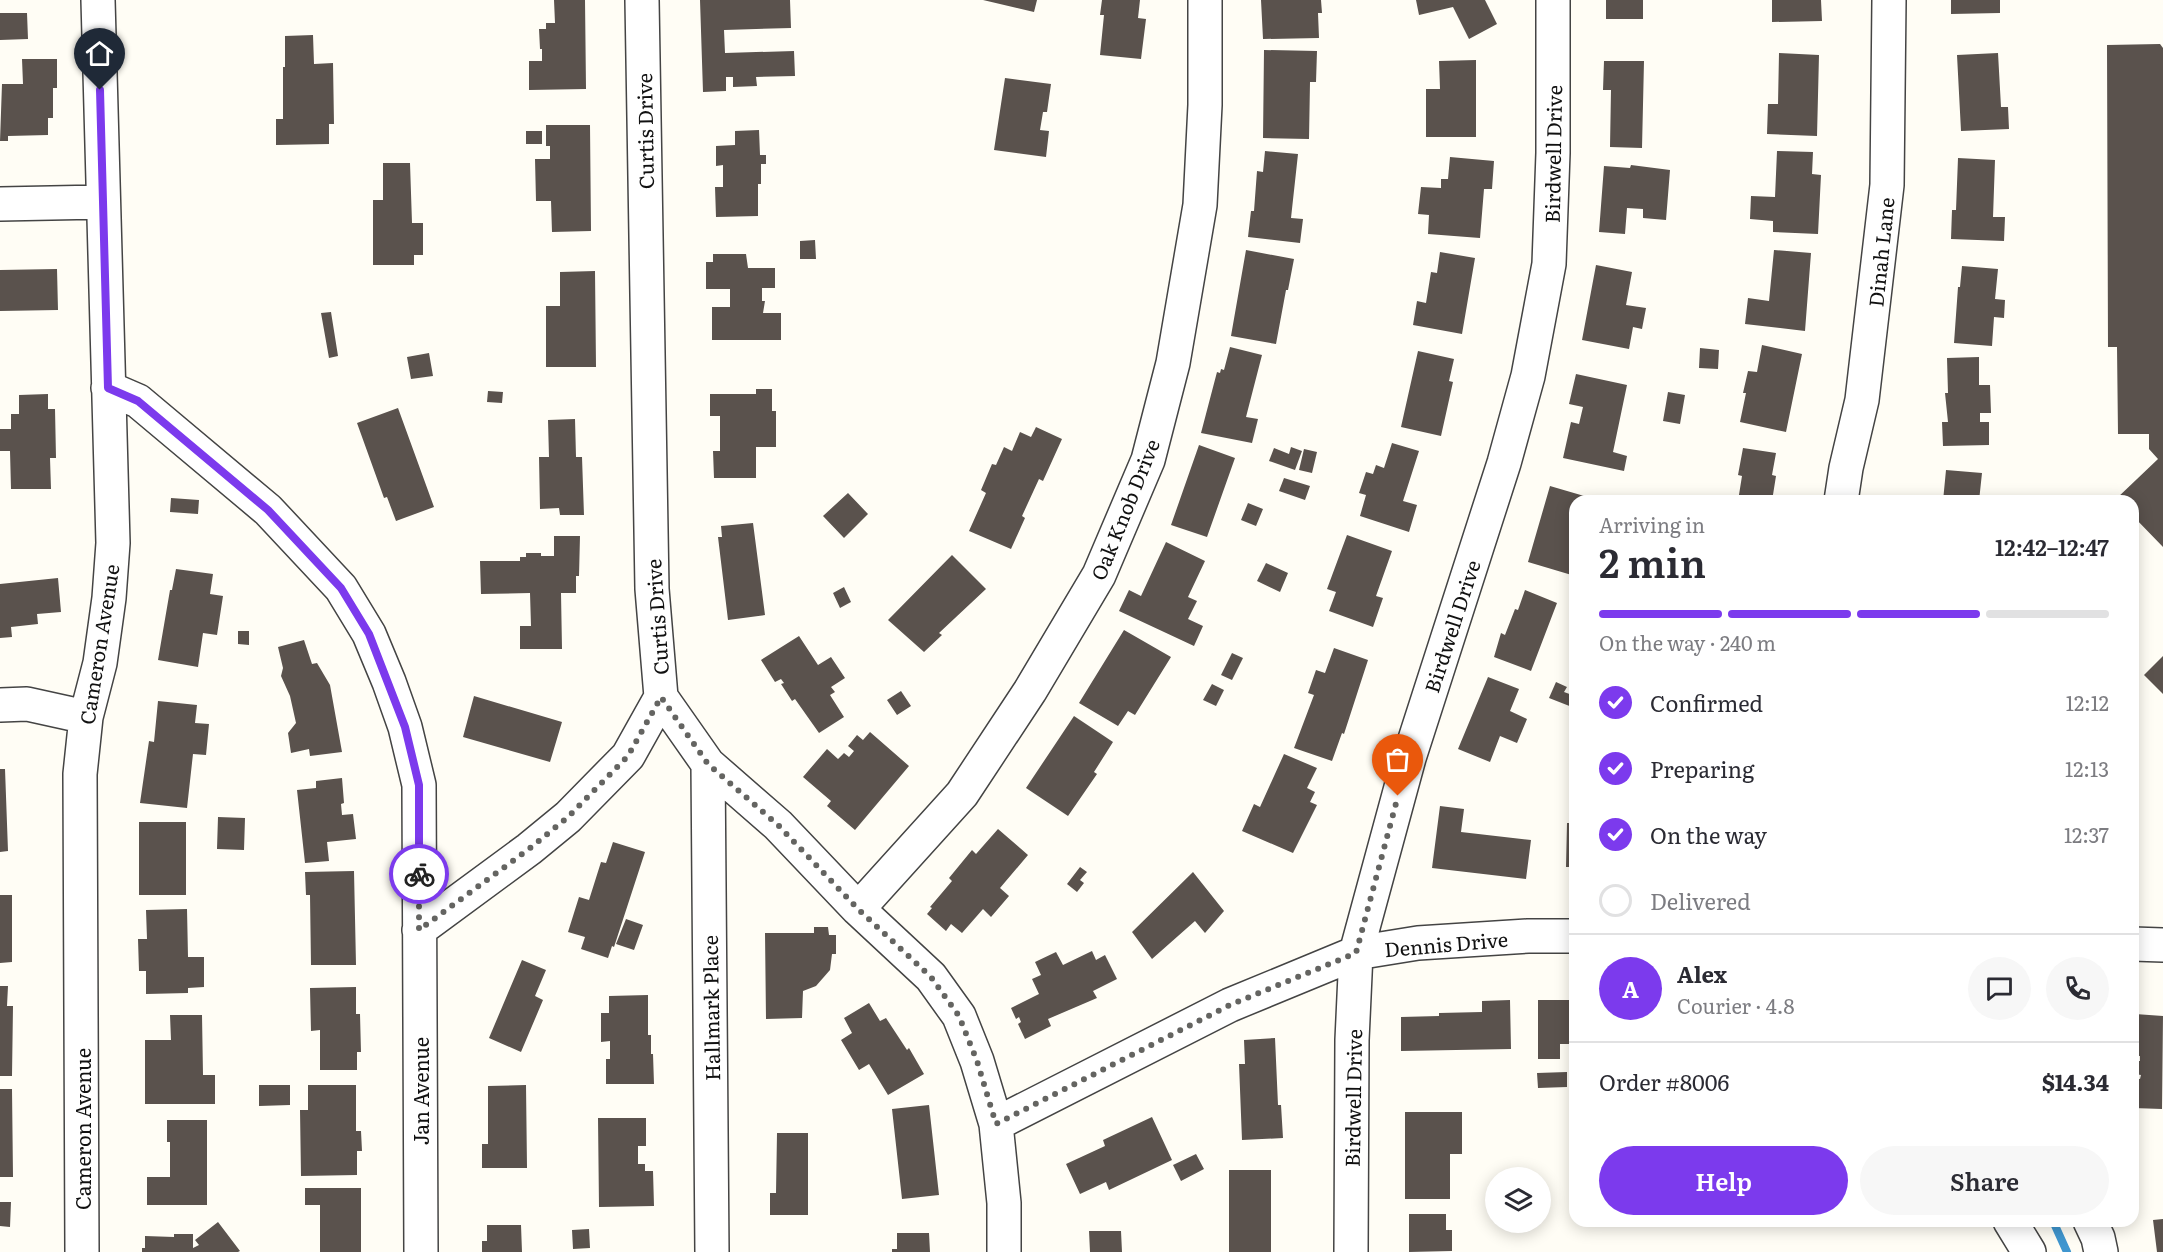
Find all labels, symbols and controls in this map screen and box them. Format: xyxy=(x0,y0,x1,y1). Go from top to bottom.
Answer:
pin xyxy=(74,28,125,90)
icon: home xyxy=(83,37,116,70)
street label: Curtis Drive xyxy=(628,73,660,189)
street label: Birdwell Drive xyxy=(1536,85,1568,223)
street label: Dinah Lane xyxy=(1859,196,1901,308)
street label: Oak Knob Drive xyxy=(1082,434,1166,584)
text: Arriving in xyxy=(1599,509,1705,539)
text: 12:42–12:47 xyxy=(1995,530,2109,563)
text: 2 min xyxy=(1599,532,1706,590)
street label: Birdwell Drive xyxy=(1415,556,1487,696)
street label: Curtis Drive xyxy=(637,558,675,676)
street label: Cameron Avenue xyxy=(71,562,125,726)
text: On the way · 240 m xyxy=(1599,627,1776,657)
icon: check xyxy=(1599,686,1632,719)
text: Confirmed xyxy=(1650,686,1763,719)
text: 12:12 xyxy=(2066,687,2109,717)
pin xyxy=(1372,734,1423,796)
icon: bag xyxy=(1381,743,1414,776)
icon: check xyxy=(1599,752,1632,785)
text: Preparing xyxy=(1650,752,1754,785)
text: 12:13 xyxy=(2065,753,2109,783)
icon: check xyxy=(1599,818,1632,851)
text: On the way xyxy=(1650,818,1767,851)
text: 12:37 xyxy=(2064,819,2109,849)
courier xyxy=(389,844,449,904)
icon: bike xyxy=(403,858,436,891)
text: Delivered xyxy=(1650,884,1751,917)
street label: Dennis Drive xyxy=(1383,923,1509,963)
street label: Hallmark Place xyxy=(694,935,726,1081)
text: Alex xyxy=(1677,957,1727,990)
button: chat xyxy=(1968,957,2031,1020)
button: phone xyxy=(2046,957,2109,1020)
text: A xyxy=(1622,972,1639,1005)
text: Courier · 4.8 xyxy=(1677,990,1794,1020)
street label: Birdwell Drive xyxy=(1336,1029,1368,1167)
street label: Jan Avenue xyxy=(405,1037,435,1145)
street label: Cameron Avenue xyxy=(67,1048,97,1210)
text: Order #8006 xyxy=(1599,1065,1729,1098)
text: $14.34 xyxy=(2042,1065,2109,1098)
button: Help xyxy=(1599,1146,1848,1215)
button: Share xyxy=(1860,1146,2109,1215)
map controls xyxy=(1485,1167,1551,1233)
button: layers xyxy=(1485,1167,1551,1233)

